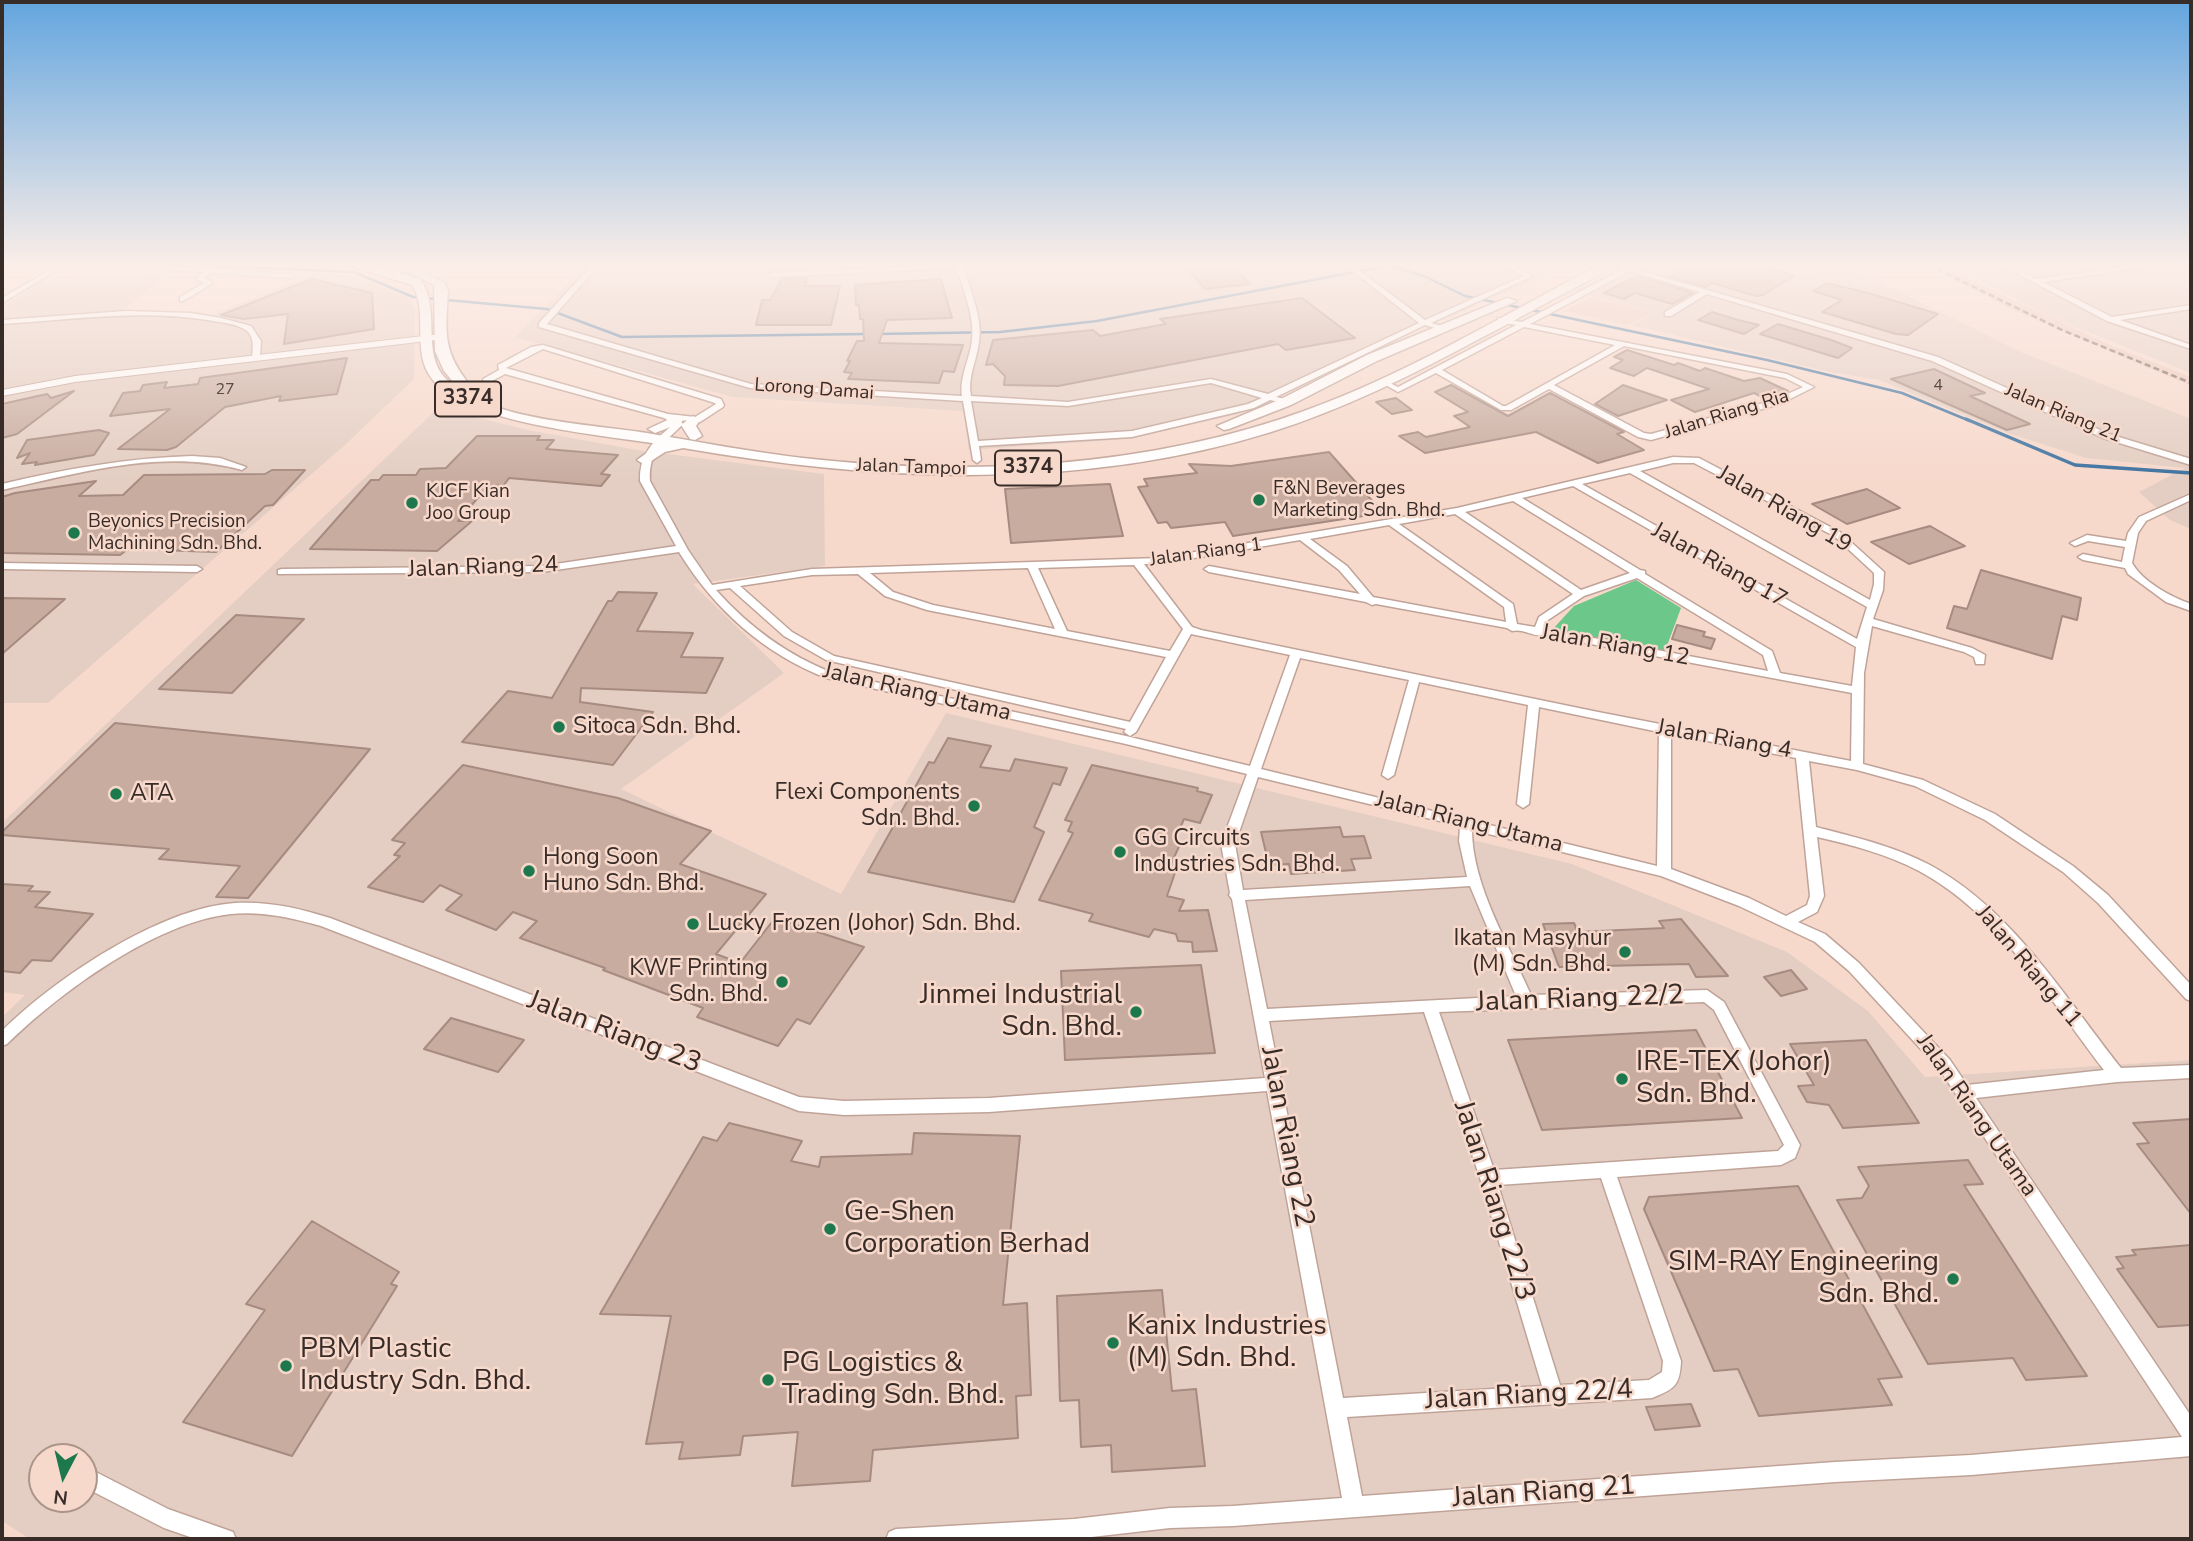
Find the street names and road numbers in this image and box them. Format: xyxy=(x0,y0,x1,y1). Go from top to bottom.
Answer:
street label: Lorong Damai xyxy=(753,374,875,406)
street label: Jalan Riang 21 xyxy=(2001,379,2125,449)
road number: 3374 xyxy=(435,382,501,416)
street label: Jalan Riang Ria xyxy=(1662,385,1792,445)
road number: 3374 xyxy=(995,450,1061,486)
street label: Jalan Tampoi xyxy=(856,455,966,481)
street label: Jalan Riang 19 xyxy=(1712,460,1856,560)
street label: Jalan Riang 17 xyxy=(1646,517,1792,615)
street label: Jalan Riang 1 xyxy=(1148,534,1264,572)
street label: Jalan Riang 24 xyxy=(407,552,559,584)
street label: Jalan Riang 12 xyxy=(1538,619,1692,673)
street label: Jalan Riang Utama xyxy=(820,658,1014,728)
street label: Jalan Riang 4 xyxy=(1654,715,1794,765)
street label: Jalan Riang Utama xyxy=(1373,786,1565,860)
street label: Jalan Riang 11 xyxy=(1969,900,2087,1034)
street label: Jalan Riang 22/2 xyxy=(1475,980,1685,1020)
street label: Jalan Riang 23 xyxy=(522,984,706,1082)
street label: Jalan Riang Utama xyxy=(1910,1030,2042,1202)
street label: Jalan Riang 22 xyxy=(1252,1044,1320,1230)
street label: Jalan Riang 22/3 xyxy=(1445,1097,1541,1305)
street label: Jalan Riang 22/4 xyxy=(1424,1374,1634,1418)
street label: Jalan Riang 21 xyxy=(1451,1470,1637,1516)

